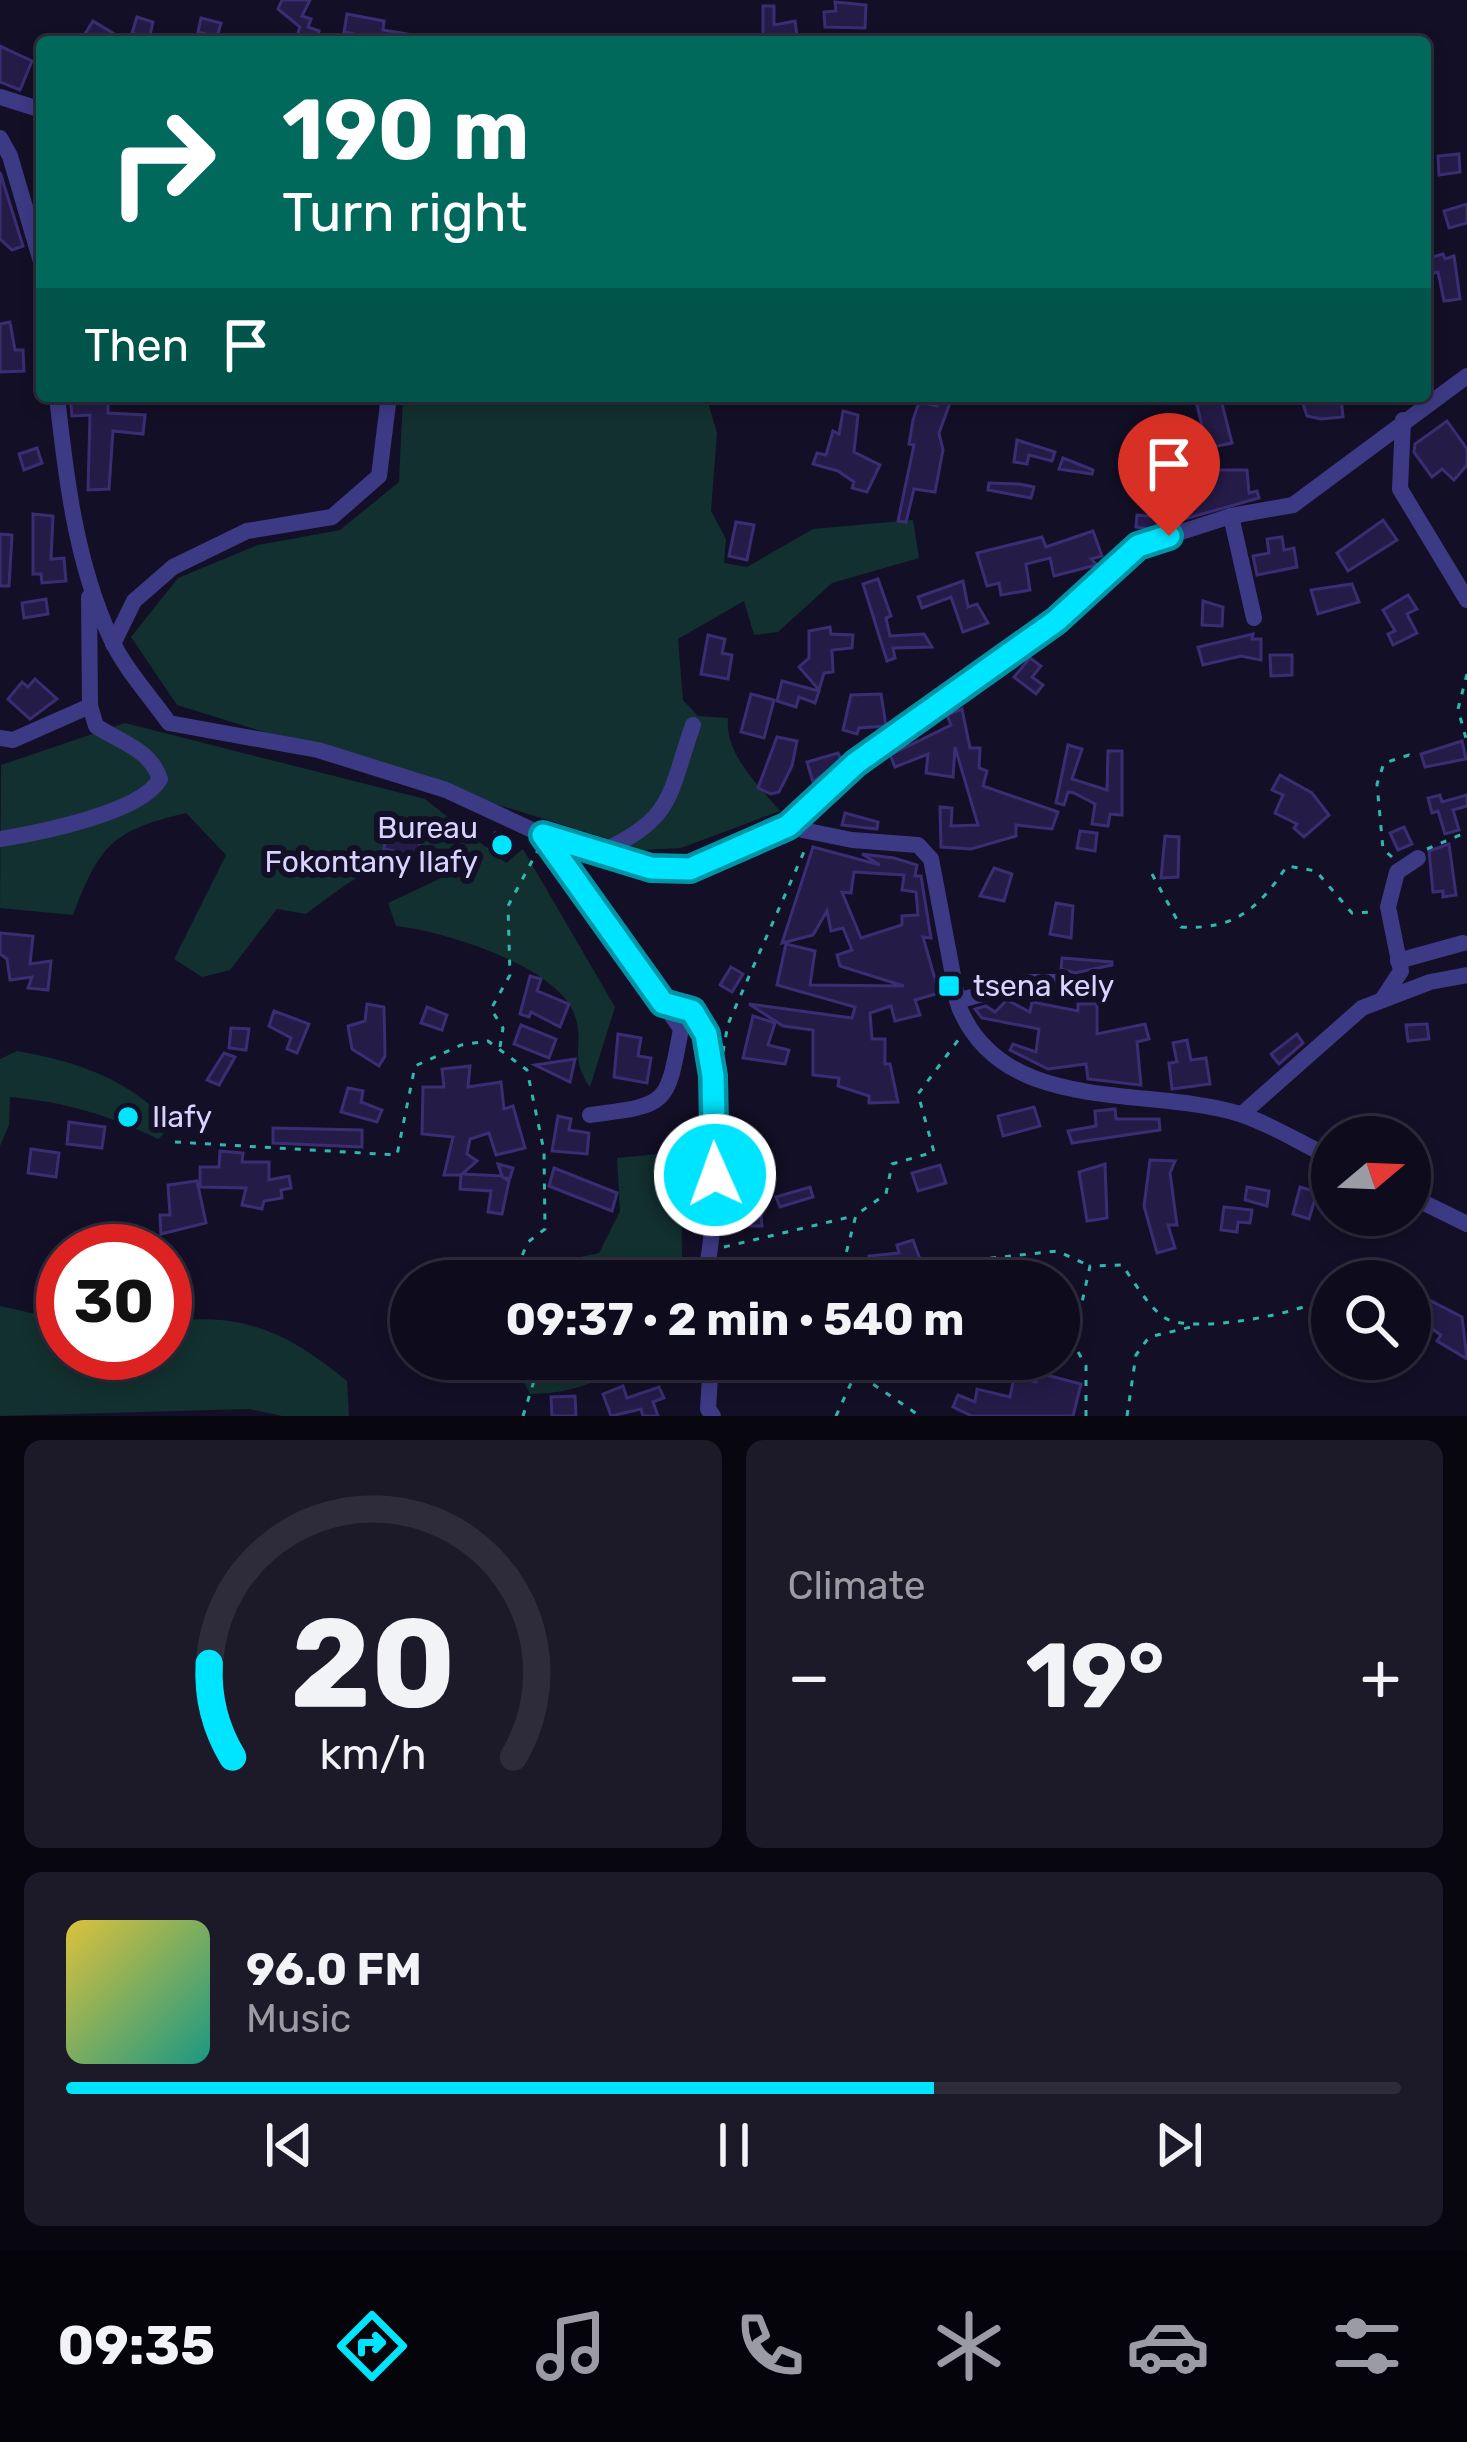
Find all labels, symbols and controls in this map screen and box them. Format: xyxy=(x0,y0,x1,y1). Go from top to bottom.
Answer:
text: 190 m xyxy=(282,80,530,180)
icon: right xyxy=(84,84,240,240)
text: Turn right xyxy=(282,181,527,245)
icon: arrive xyxy=(213,312,279,378)
text: Then xyxy=(84,319,189,372)
pin xyxy=(1118,413,1220,536)
icon: arrive xyxy=(1136,431,1202,497)
place label: Bureau Fokontany Ilafy xyxy=(265,810,478,880)
marker: Bureau Fokontany Ilafy xyxy=(489,832,515,858)
place label: tsena kely xyxy=(973,968,1114,1004)
marker: tsena kely xyxy=(936,973,962,999)
place label: Ilafy xyxy=(152,1099,212,1135)
marker: Ilafy xyxy=(115,1104,141,1130)
position arrow xyxy=(652,1112,778,1238)
north arrow xyxy=(1311,1116,1431,1236)
map controls xyxy=(1311,1116,1431,1380)
speed limit sign: 30 xyxy=(36,1224,192,1380)
button: search xyxy=(1311,1260,1431,1380)
text: 09:37 · 2 min · 540 m xyxy=(505,1293,965,1346)
text: Climate xyxy=(788,1563,926,1609)
text: 20 xyxy=(290,1589,456,1737)
text: 19° xyxy=(1025,1623,1165,1730)
text: − xyxy=(788,1637,830,1716)
text: + xyxy=(1360,1637,1401,1716)
text: km/h xyxy=(319,1729,426,1780)
text: 96.0 FM xyxy=(246,1943,422,1996)
text: Music xyxy=(246,1996,351,2042)
icon: previous xyxy=(256,2112,322,2178)
icon: pause xyxy=(701,2112,767,2178)
icon: next xyxy=(1146,2112,1212,2178)
icon: directions xyxy=(330,2304,414,2388)
icon: music xyxy=(529,2304,613,2388)
icon: phone xyxy=(728,2304,812,2388)
icon: climate xyxy=(927,2304,1011,2388)
icon: car xyxy=(1126,2304,1210,2388)
icon: filters xyxy=(1325,2304,1409,2388)
text: 09:35 xyxy=(58,2314,215,2378)

